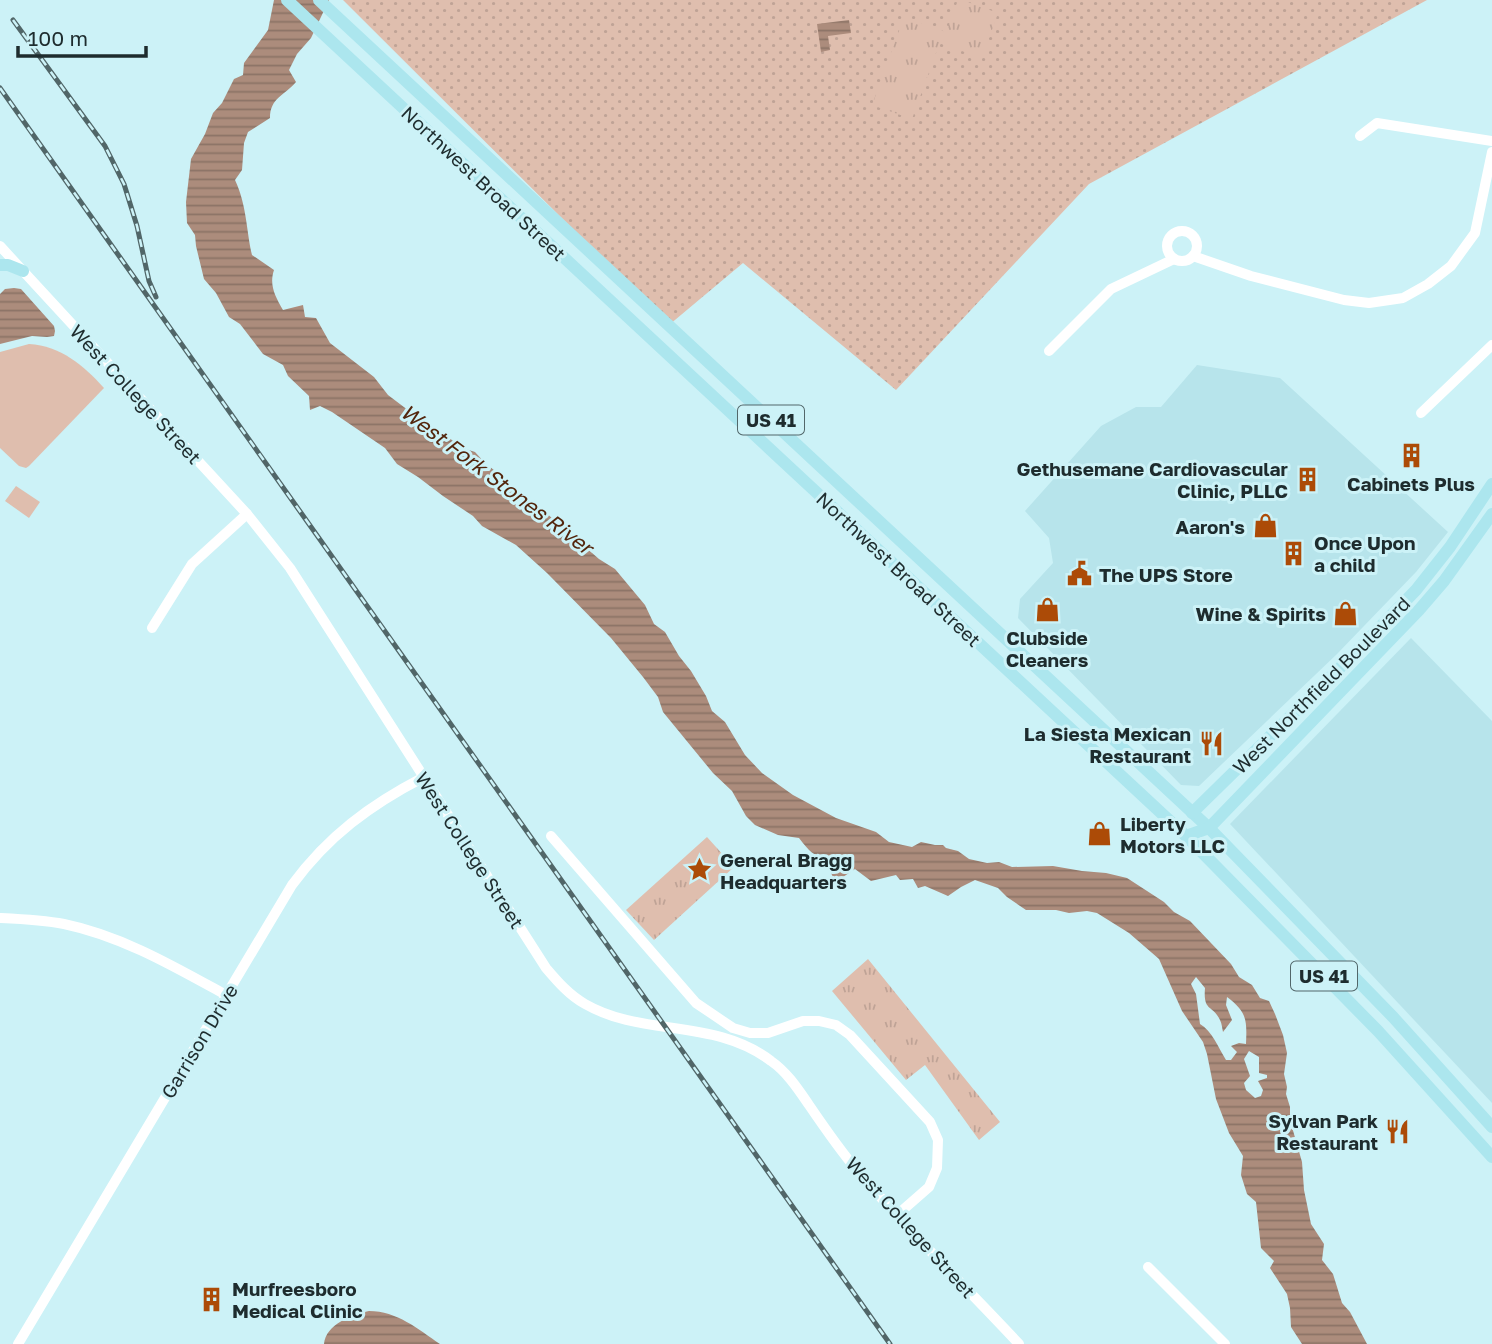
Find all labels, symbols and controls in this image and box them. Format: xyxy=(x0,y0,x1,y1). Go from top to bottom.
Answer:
scale bar xyxy=(18,14,145,58)
text: 100 m xyxy=(28,25,88,51)
street label: Northwest Broad Street xyxy=(397,101,571,265)
street label: West College Street xyxy=(66,320,206,468)
water label: West Fork Stones River xyxy=(396,398,600,561)
road number: US 41 xyxy=(738,406,804,434)
building icon: Cabinets Plus xyxy=(1397,441,1425,469)
place label: Gethusemane Cardiovascular Clinic, PLLC xyxy=(1017,457,1289,502)
building icon: Gethusemane Cardiovascular Clinic, PLLC xyxy=(1294,465,1322,493)
place label: Cabinets Plus xyxy=(1347,472,1475,495)
street label: Northwest Broad Street xyxy=(812,487,986,651)
shop icon: Aaron's xyxy=(1251,512,1279,540)
place label: Aaron's xyxy=(1175,515,1245,538)
place label: Once Upon a child xyxy=(1314,531,1415,576)
building icon: Once Upon a child xyxy=(1280,539,1308,567)
public building icon: The UPS Store xyxy=(1065,560,1093,588)
place label: The UPS Store xyxy=(1099,563,1233,586)
street label: West Northfield Boulevard xyxy=(1228,592,1414,778)
shop icon: Clubside Cleaners xyxy=(1033,595,1061,623)
shop icon: Wine & Spirits xyxy=(1332,599,1360,627)
place label: Wine & Spirits xyxy=(1196,602,1326,625)
place label: Clubside Cleaners xyxy=(1006,626,1089,671)
place label: La Siesta Mexican Restaurant xyxy=(1024,722,1191,767)
restaurant icon: La Siesta Mexican Restaurant xyxy=(1197,730,1225,758)
street label: West College Street xyxy=(411,767,529,933)
place label: Liberty Motors LLC xyxy=(1120,812,1225,857)
shop icon: Liberty Motors LLC xyxy=(1086,820,1114,848)
place label: General Bragg Headquarters xyxy=(720,848,852,893)
place icon: General Bragg Headquarters xyxy=(686,856,714,884)
road number: US 41 xyxy=(1291,961,1357,990)
street label: Garrison Drive xyxy=(156,980,242,1102)
place label: Sylvan Park Restaurant xyxy=(1268,1109,1378,1154)
restaurant icon: Sylvan Park Restaurant xyxy=(1384,1117,1412,1145)
street label: West College Street xyxy=(842,1152,980,1302)
place label: Murfreesboro Medical Clinic xyxy=(232,1277,363,1322)
building icon: Murfreesboro Medical Clinic xyxy=(198,1285,226,1313)

